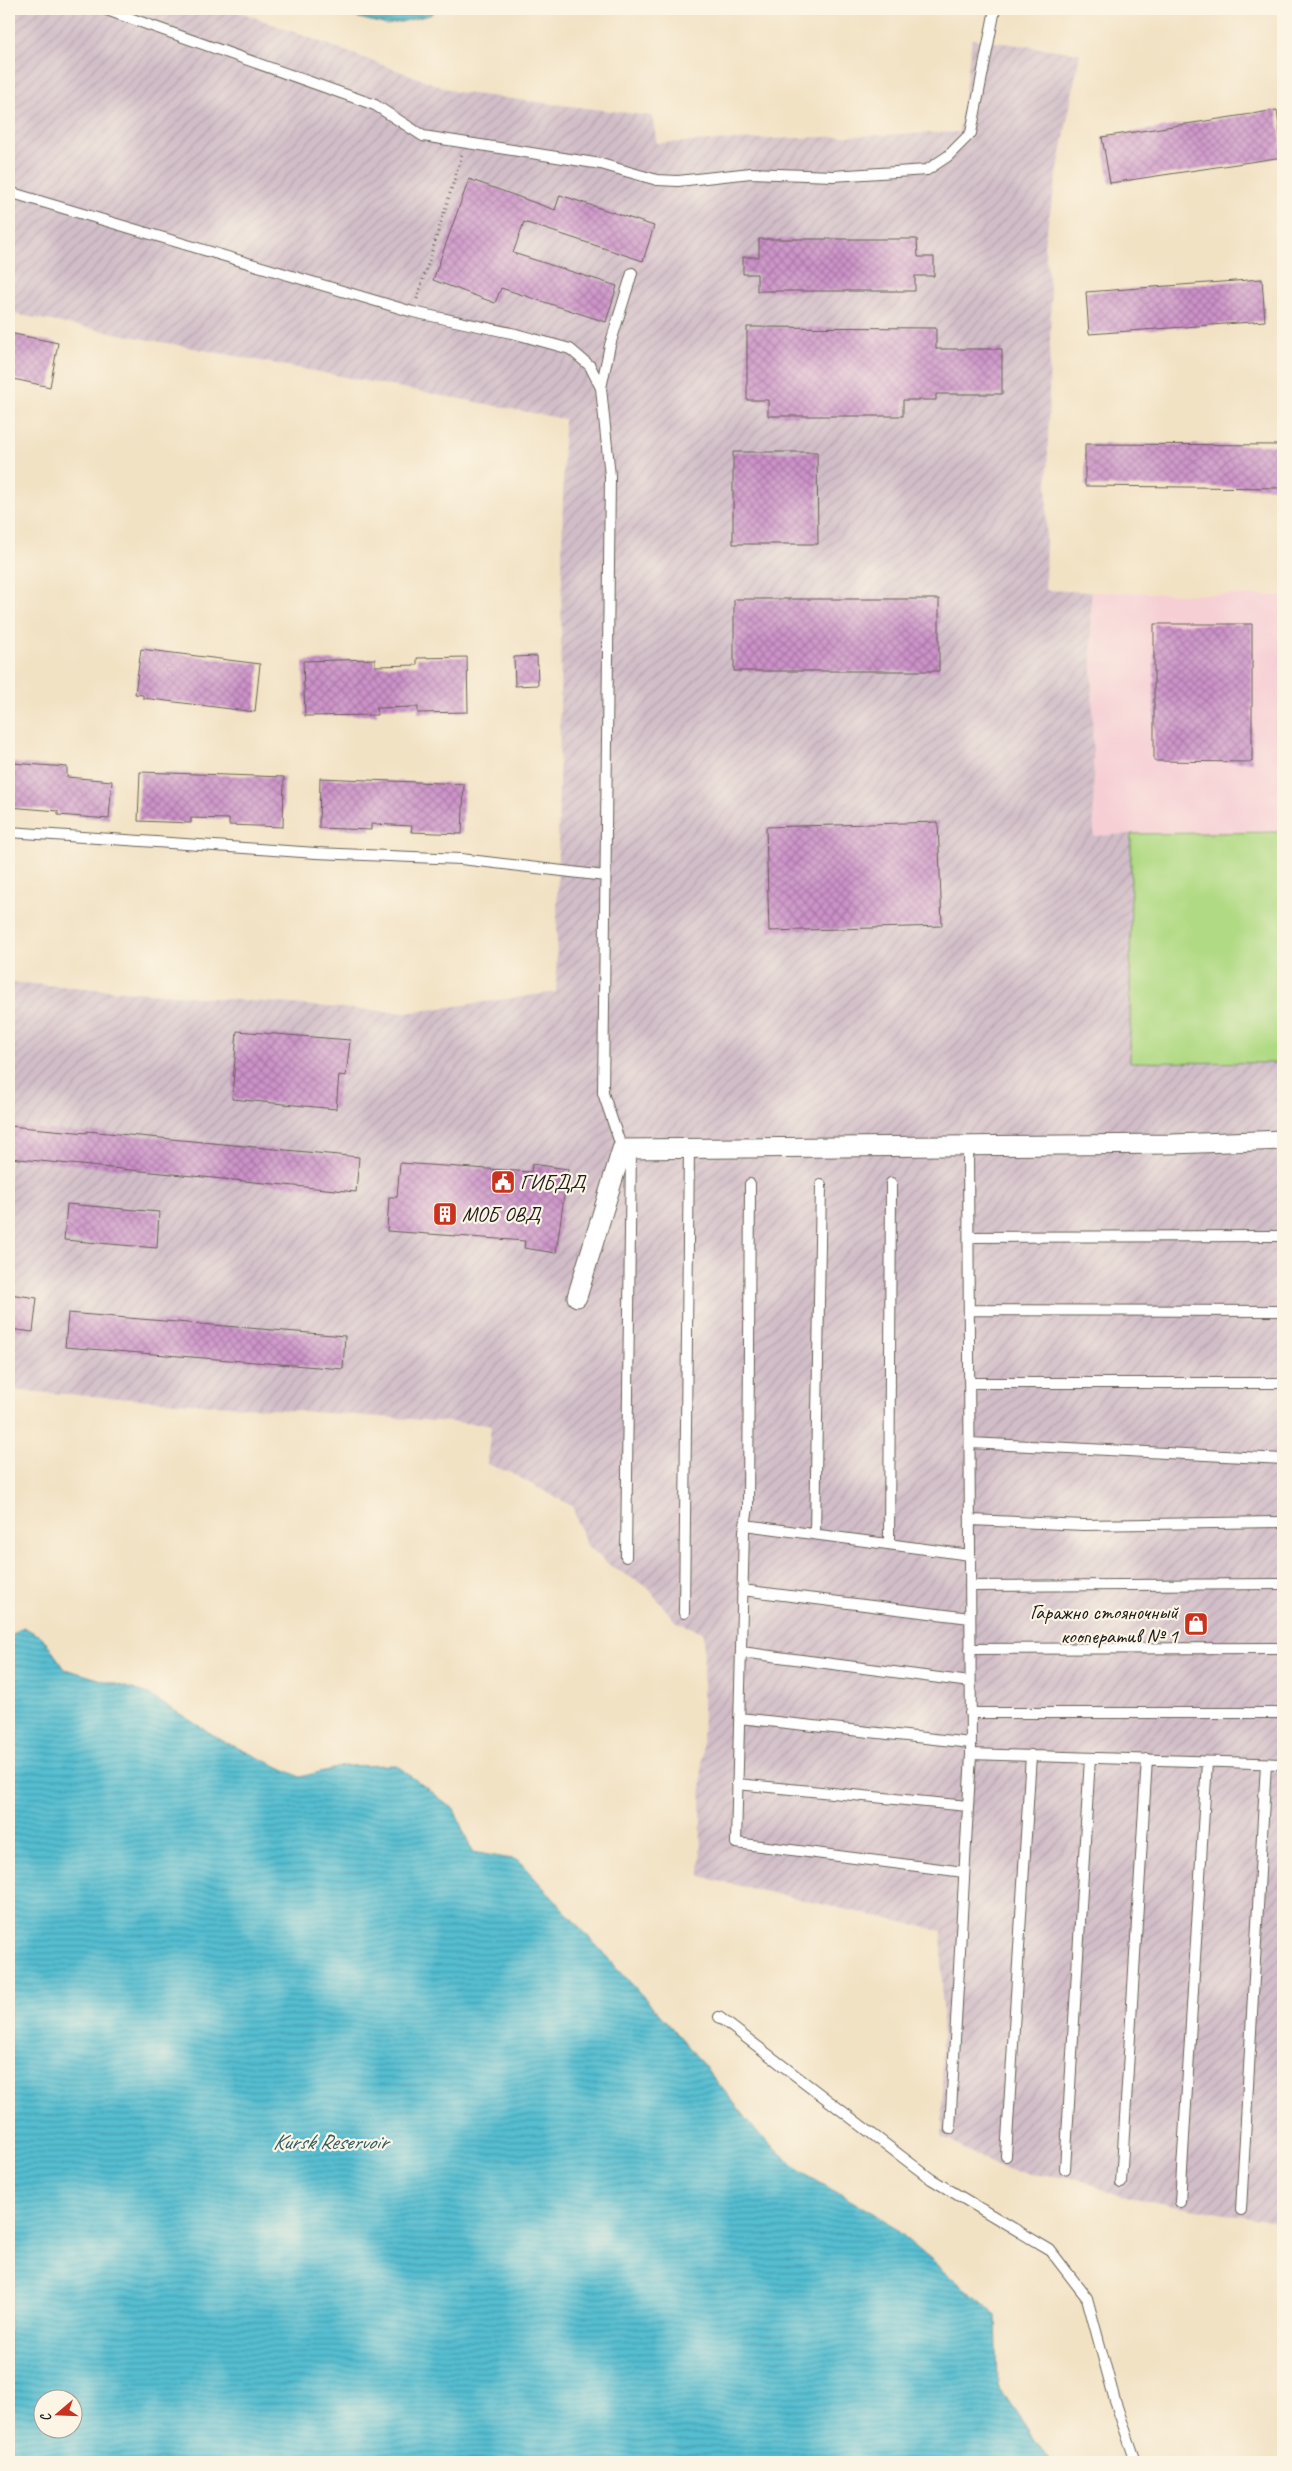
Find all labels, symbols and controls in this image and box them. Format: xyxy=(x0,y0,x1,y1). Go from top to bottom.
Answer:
public building icon: ГИБДД xyxy=(490,1169,516,1195)
place label: ГИБДД xyxy=(520,1169,587,1195)
building icon: МОБ ОВД xyxy=(432,1201,458,1227)
place label: МОБ ОВД xyxy=(462,1201,542,1227)
place label: Гаражно стояночный кооператив № 1 xyxy=(1030,1599,1180,1649)
shop icon: Гаражно стояночный кооператив № 1 xyxy=(1183,1611,1209,1637)
water label: Kursk Reservoir xyxy=(273,2128,391,2156)
north arrow xyxy=(32,2388,82,2438)
text: С xyxy=(36,2410,55,2424)

